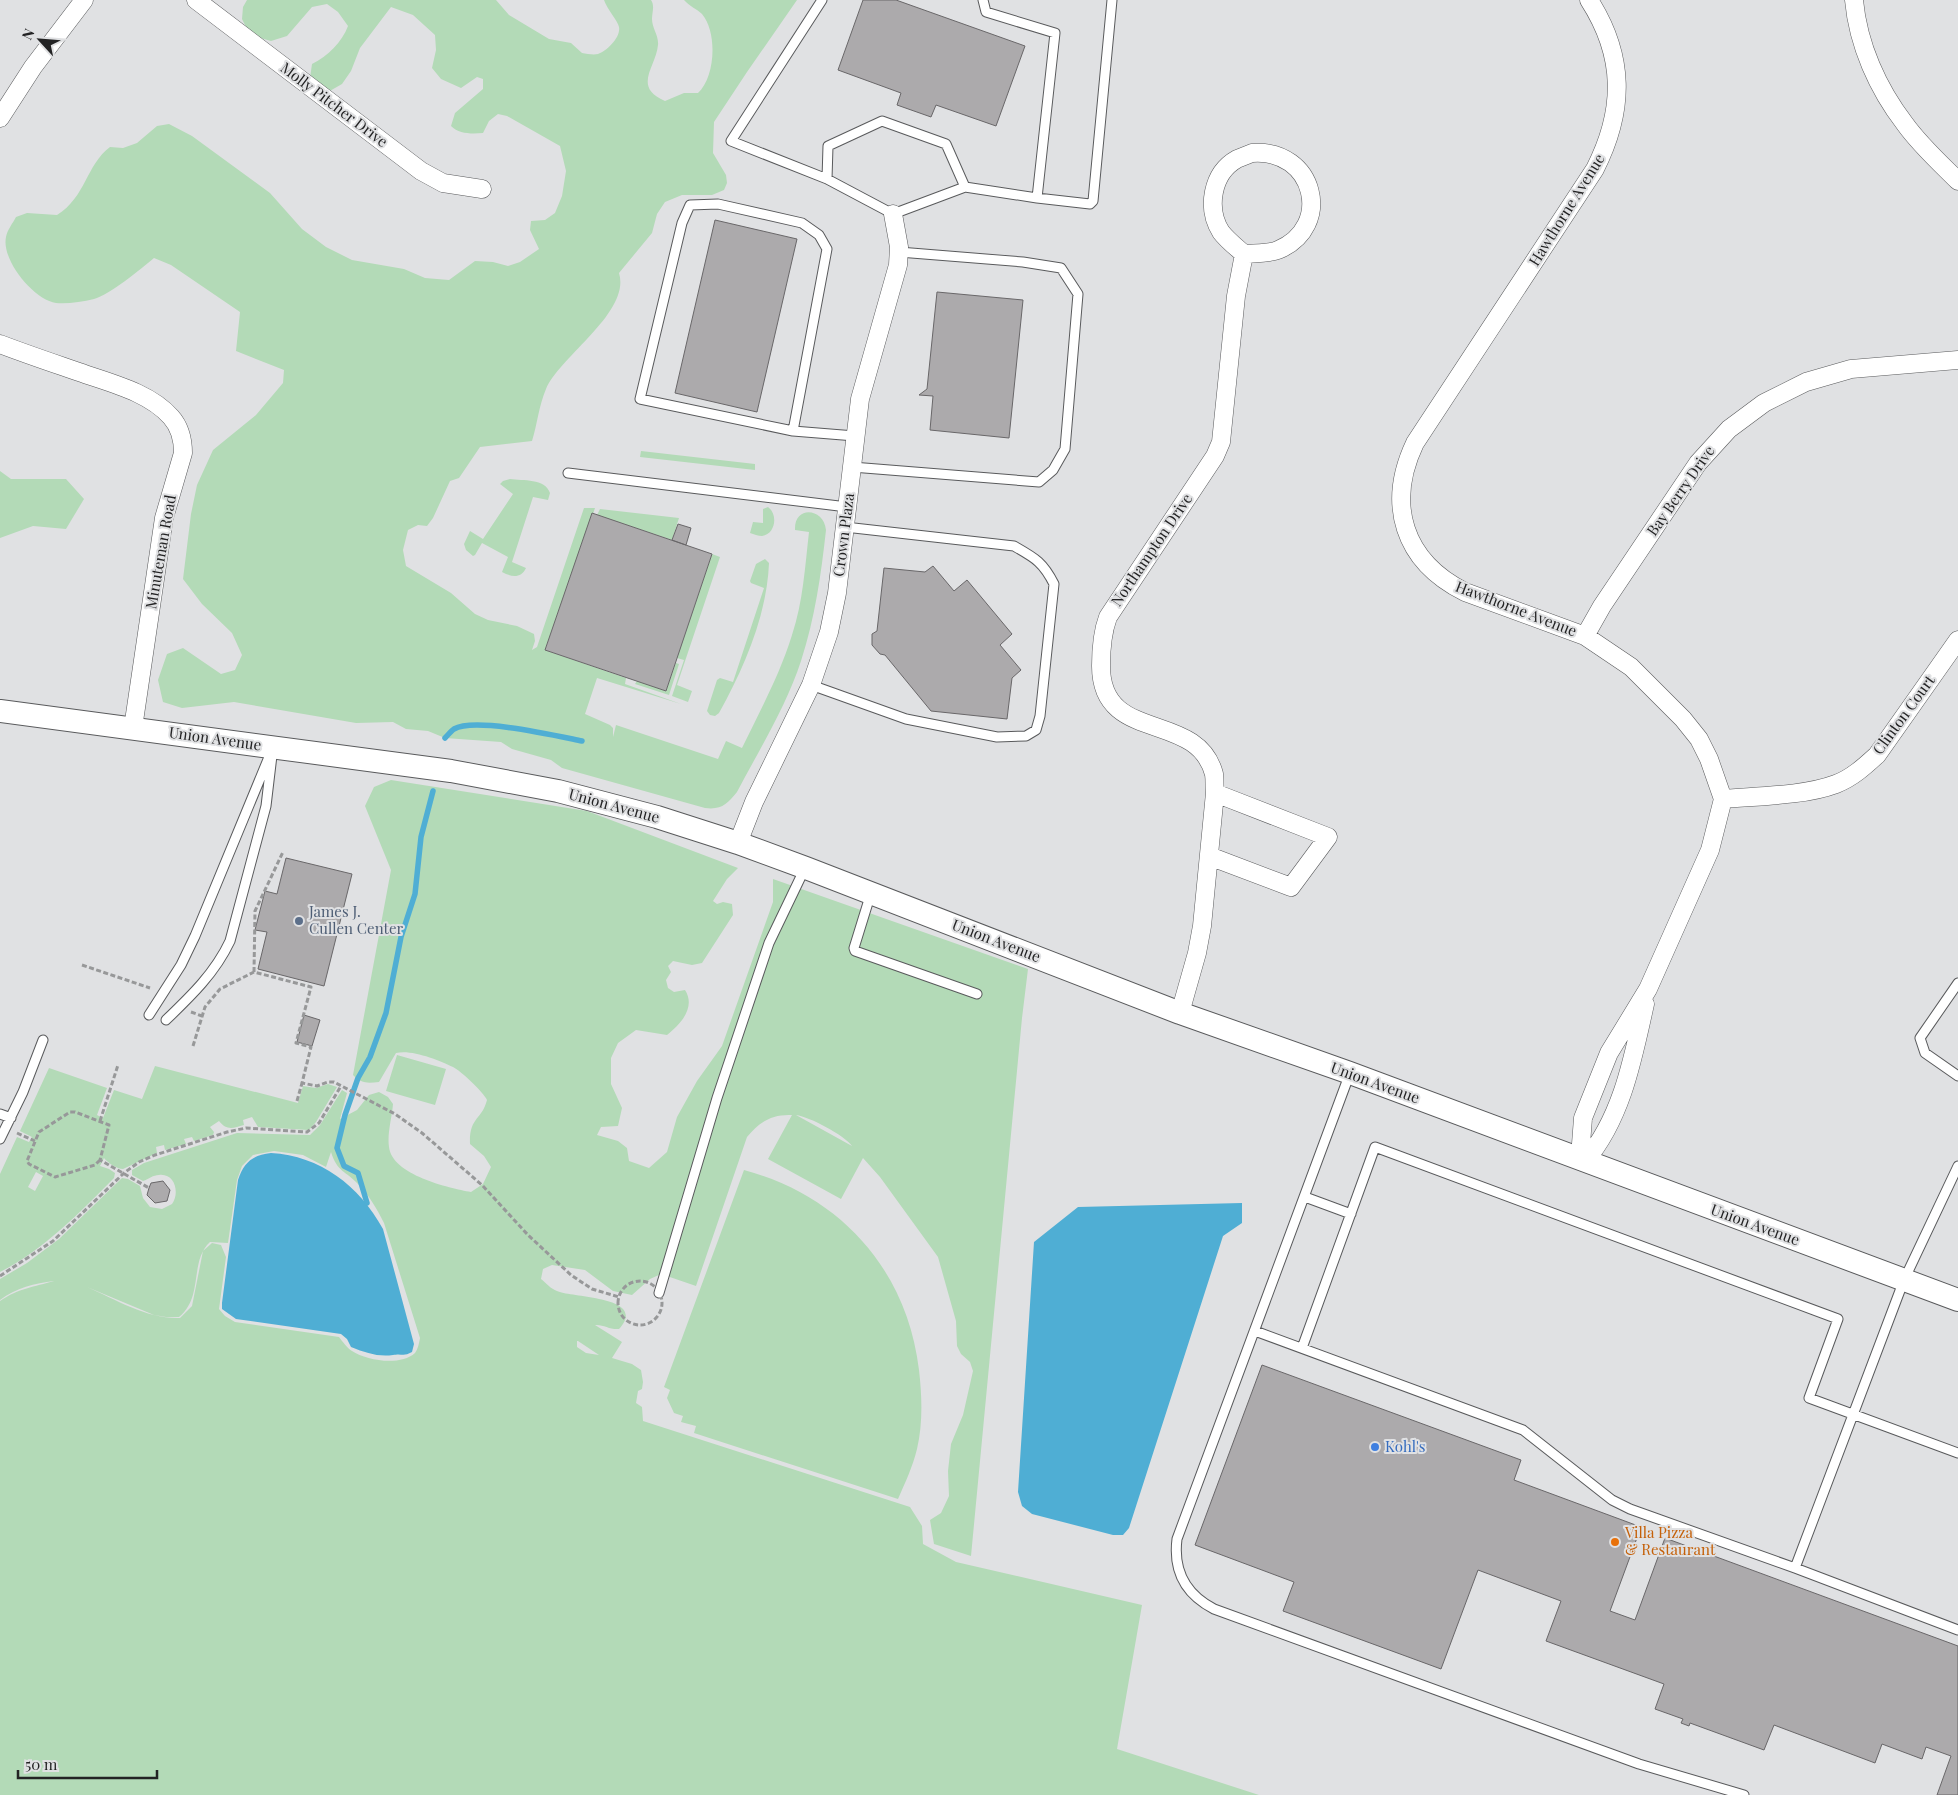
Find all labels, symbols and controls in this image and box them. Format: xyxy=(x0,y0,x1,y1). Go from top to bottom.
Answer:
north arrow xyxy=(15,15,65,65)
text: N xyxy=(17,25,39,43)
street label: Molly Pitcher Drive xyxy=(277,57,392,151)
street label: Hawthorne Avenue xyxy=(1524,150,1609,269)
street label: Bay Berry Drive xyxy=(1642,441,1719,539)
street label: Northampton Drive xyxy=(1106,489,1196,610)
street label: Crown Plaza xyxy=(828,491,858,578)
street label: Minuteman Road xyxy=(140,493,180,611)
street label: Hawthorne Avenue xyxy=(1453,576,1580,640)
street label: Clinton Court xyxy=(1868,670,1939,758)
street label: Union Avenue xyxy=(168,722,263,754)
street label: Union Avenue xyxy=(567,783,662,827)
place label: James J. Cullen Center xyxy=(308,901,404,938)
street label: Union Avenue xyxy=(949,914,1043,966)
marker: James J. Cullen Center xyxy=(293,915,305,927)
street label: Union Avenue xyxy=(1328,1057,1423,1107)
street label: Union Avenue xyxy=(1708,1199,1803,1249)
place label: Kohl's xyxy=(1385,1436,1426,1456)
marker: Kohl's xyxy=(1369,1441,1381,1453)
place label: Villa Pizza & Restaurant xyxy=(1624,1522,1716,1559)
marker: Villa Pizza & Restaurant xyxy=(1609,1536,1621,1548)
scale bar xyxy=(18,1748,156,1780)
text: 50 m xyxy=(25,1754,58,1774)

